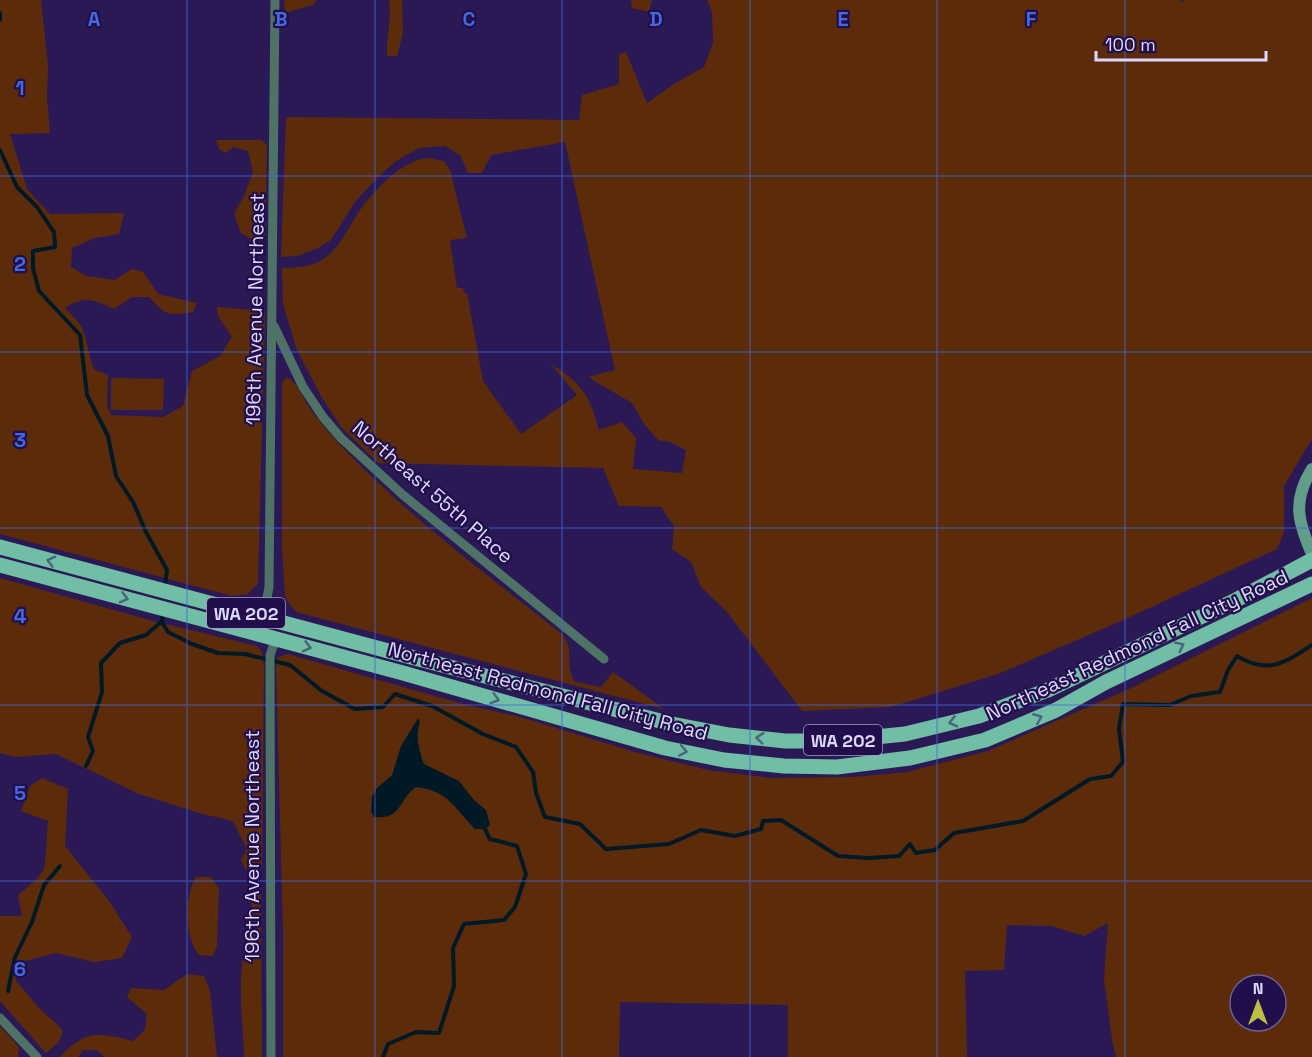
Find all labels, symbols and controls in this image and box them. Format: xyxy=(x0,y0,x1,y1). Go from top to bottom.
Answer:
text: A xyxy=(88,6,101,32)
text: B xyxy=(274,6,288,32)
text: C xyxy=(463,6,476,32)
text: D xyxy=(649,6,663,32)
text: E xyxy=(837,6,849,32)
text: F xyxy=(1026,6,1037,32)
scale bar xyxy=(1096,24,1266,62)
text: 100 m xyxy=(1105,33,1156,56)
text: 1 xyxy=(15,75,25,101)
street label: 196th Avenue Northeast xyxy=(240,193,270,425)
text: 2 xyxy=(14,251,26,277)
street label: Northeast 55th Place xyxy=(347,415,519,569)
text: 3 xyxy=(14,427,26,453)
one-way arrow xyxy=(47,556,57,569)
street label: Northeast Redmond Fall City Road xyxy=(982,563,1292,727)
one-way arrow xyxy=(119,591,129,604)
road number: WA 202 xyxy=(207,598,285,628)
text: 4 xyxy=(14,603,27,629)
street label: Northeast Redmond Fall City Road xyxy=(385,636,711,746)
one-way arrow xyxy=(302,639,312,652)
one-way arrow xyxy=(1173,642,1184,654)
one-way arrow xyxy=(489,692,500,704)
one-way arrow xyxy=(1031,713,1042,725)
one-way arrow xyxy=(948,715,958,728)
road number: WA 202 xyxy=(804,725,882,755)
street label: 196th Avenue Northeast xyxy=(239,730,265,962)
one-way arrow xyxy=(755,732,765,745)
one-way arrow xyxy=(677,744,687,757)
text: 5 xyxy=(14,780,26,806)
text: 6 xyxy=(14,956,26,982)
north arrow xyxy=(1228,973,1288,1033)
text: N xyxy=(1253,978,1263,999)

